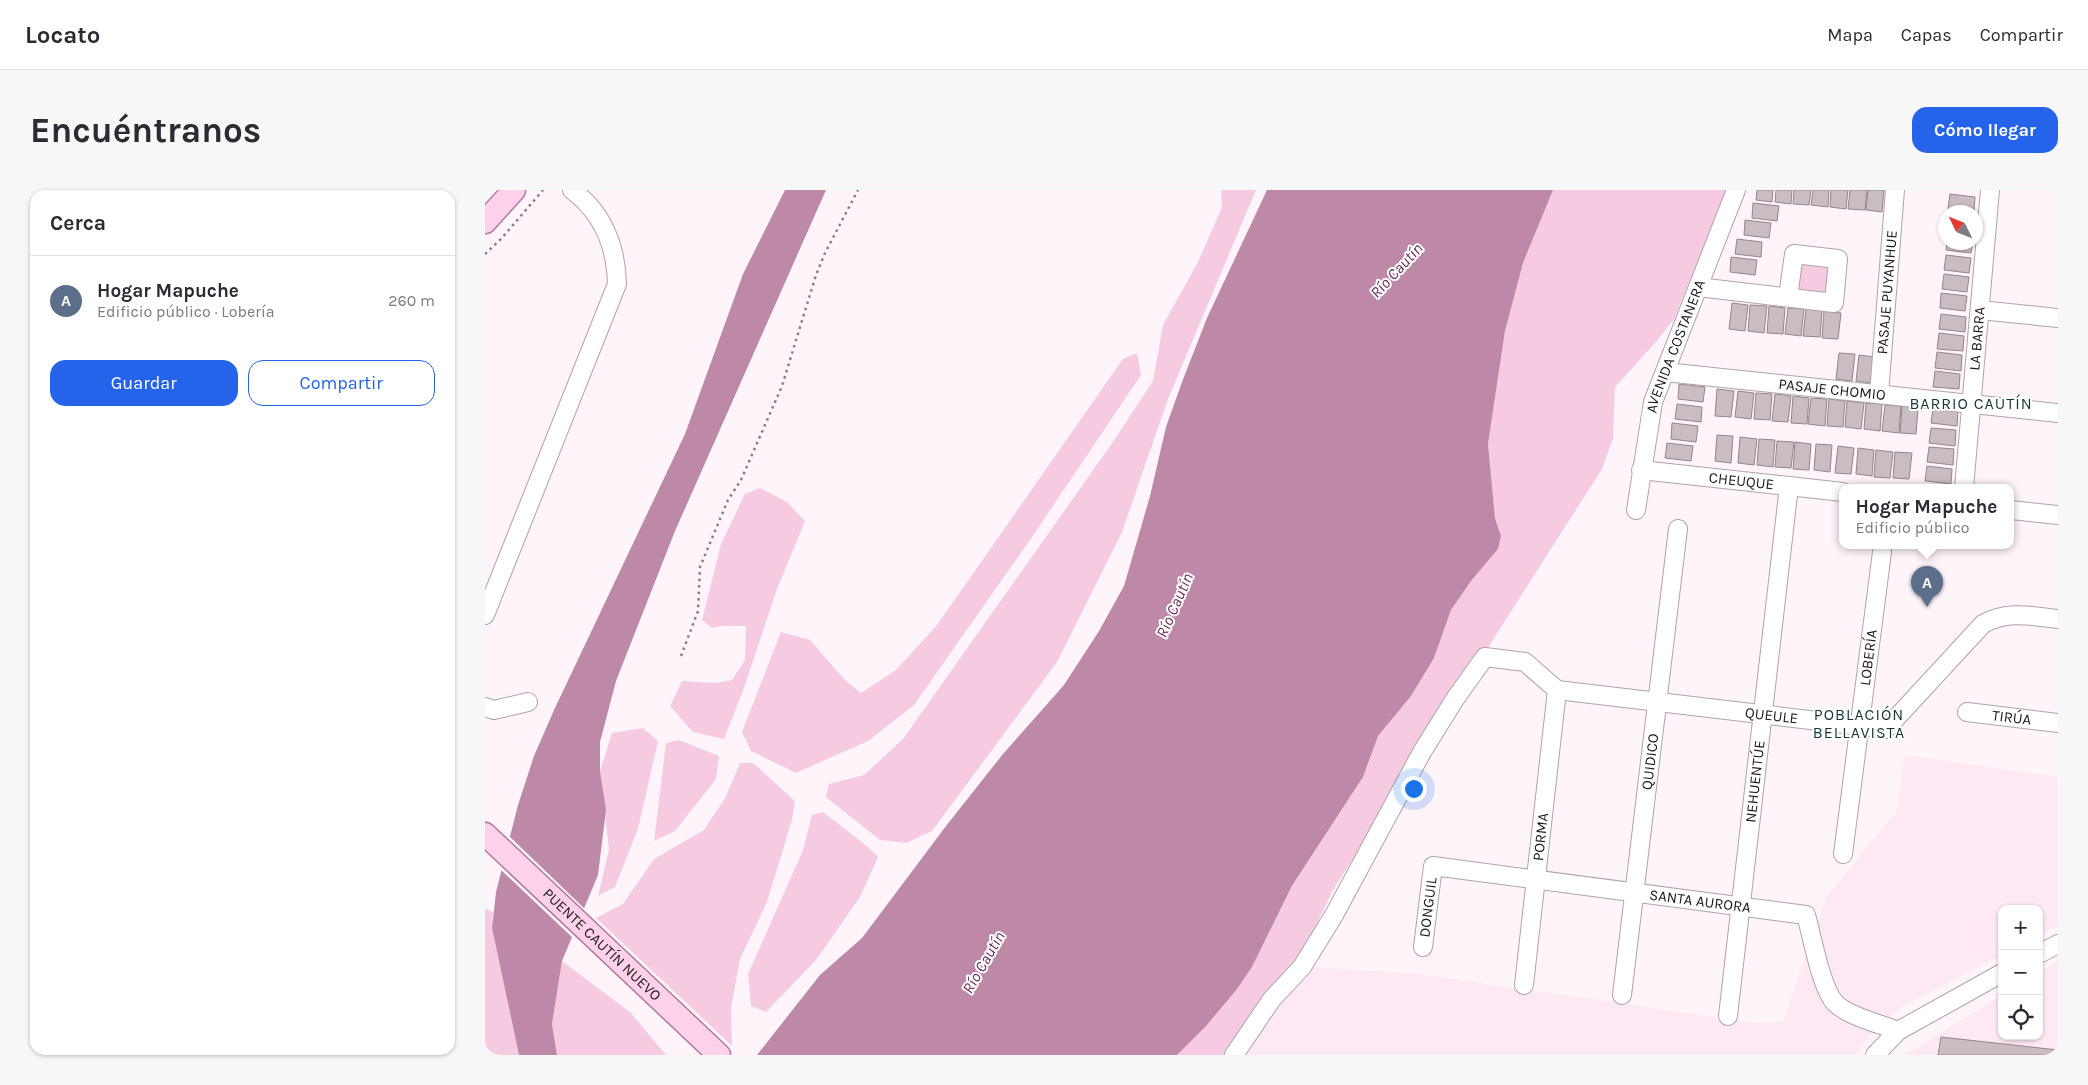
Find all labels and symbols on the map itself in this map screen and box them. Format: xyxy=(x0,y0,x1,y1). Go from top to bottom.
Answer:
north arrow xyxy=(1938,205,1983,250)
street label: PASAJE PUYANHUE xyxy=(1873,230,1901,355)
water label: Río Cautín xyxy=(1366,239,1427,302)
street label: AVENIDA COSTANERA xyxy=(1642,277,1709,414)
street label: LA BARRA xyxy=(1965,305,1989,371)
street label: PASAJE CHOMIO xyxy=(1778,375,1887,404)
district label: BARRIO CAUTÍN xyxy=(1909,394,2033,413)
street label: CHEUQUE xyxy=(1708,468,1775,493)
pin: A xyxy=(1911,566,1943,607)
water label: Río Cautín xyxy=(1152,570,1197,640)
street label: LOBERÍA xyxy=(1856,628,1881,687)
street label: QUEULE xyxy=(1744,703,1799,727)
district label: POBLACIÓN BELLAVISTA xyxy=(1813,705,1905,742)
street label: TIRÚA xyxy=(1991,706,2033,729)
street label: QUIDICO xyxy=(1638,732,1662,791)
street label: NEHUENTÚE xyxy=(1741,739,1769,824)
your location xyxy=(1401,776,1427,802)
street label: PORMA xyxy=(1529,811,1552,862)
street label: DONGUIL xyxy=(1415,876,1441,938)
street label: PUENTE CAUTÍN NUEVO xyxy=(539,884,665,1005)
street label: SANTA AURORA xyxy=(1648,886,1752,917)
water label: Río Cautín xyxy=(958,928,1009,997)

